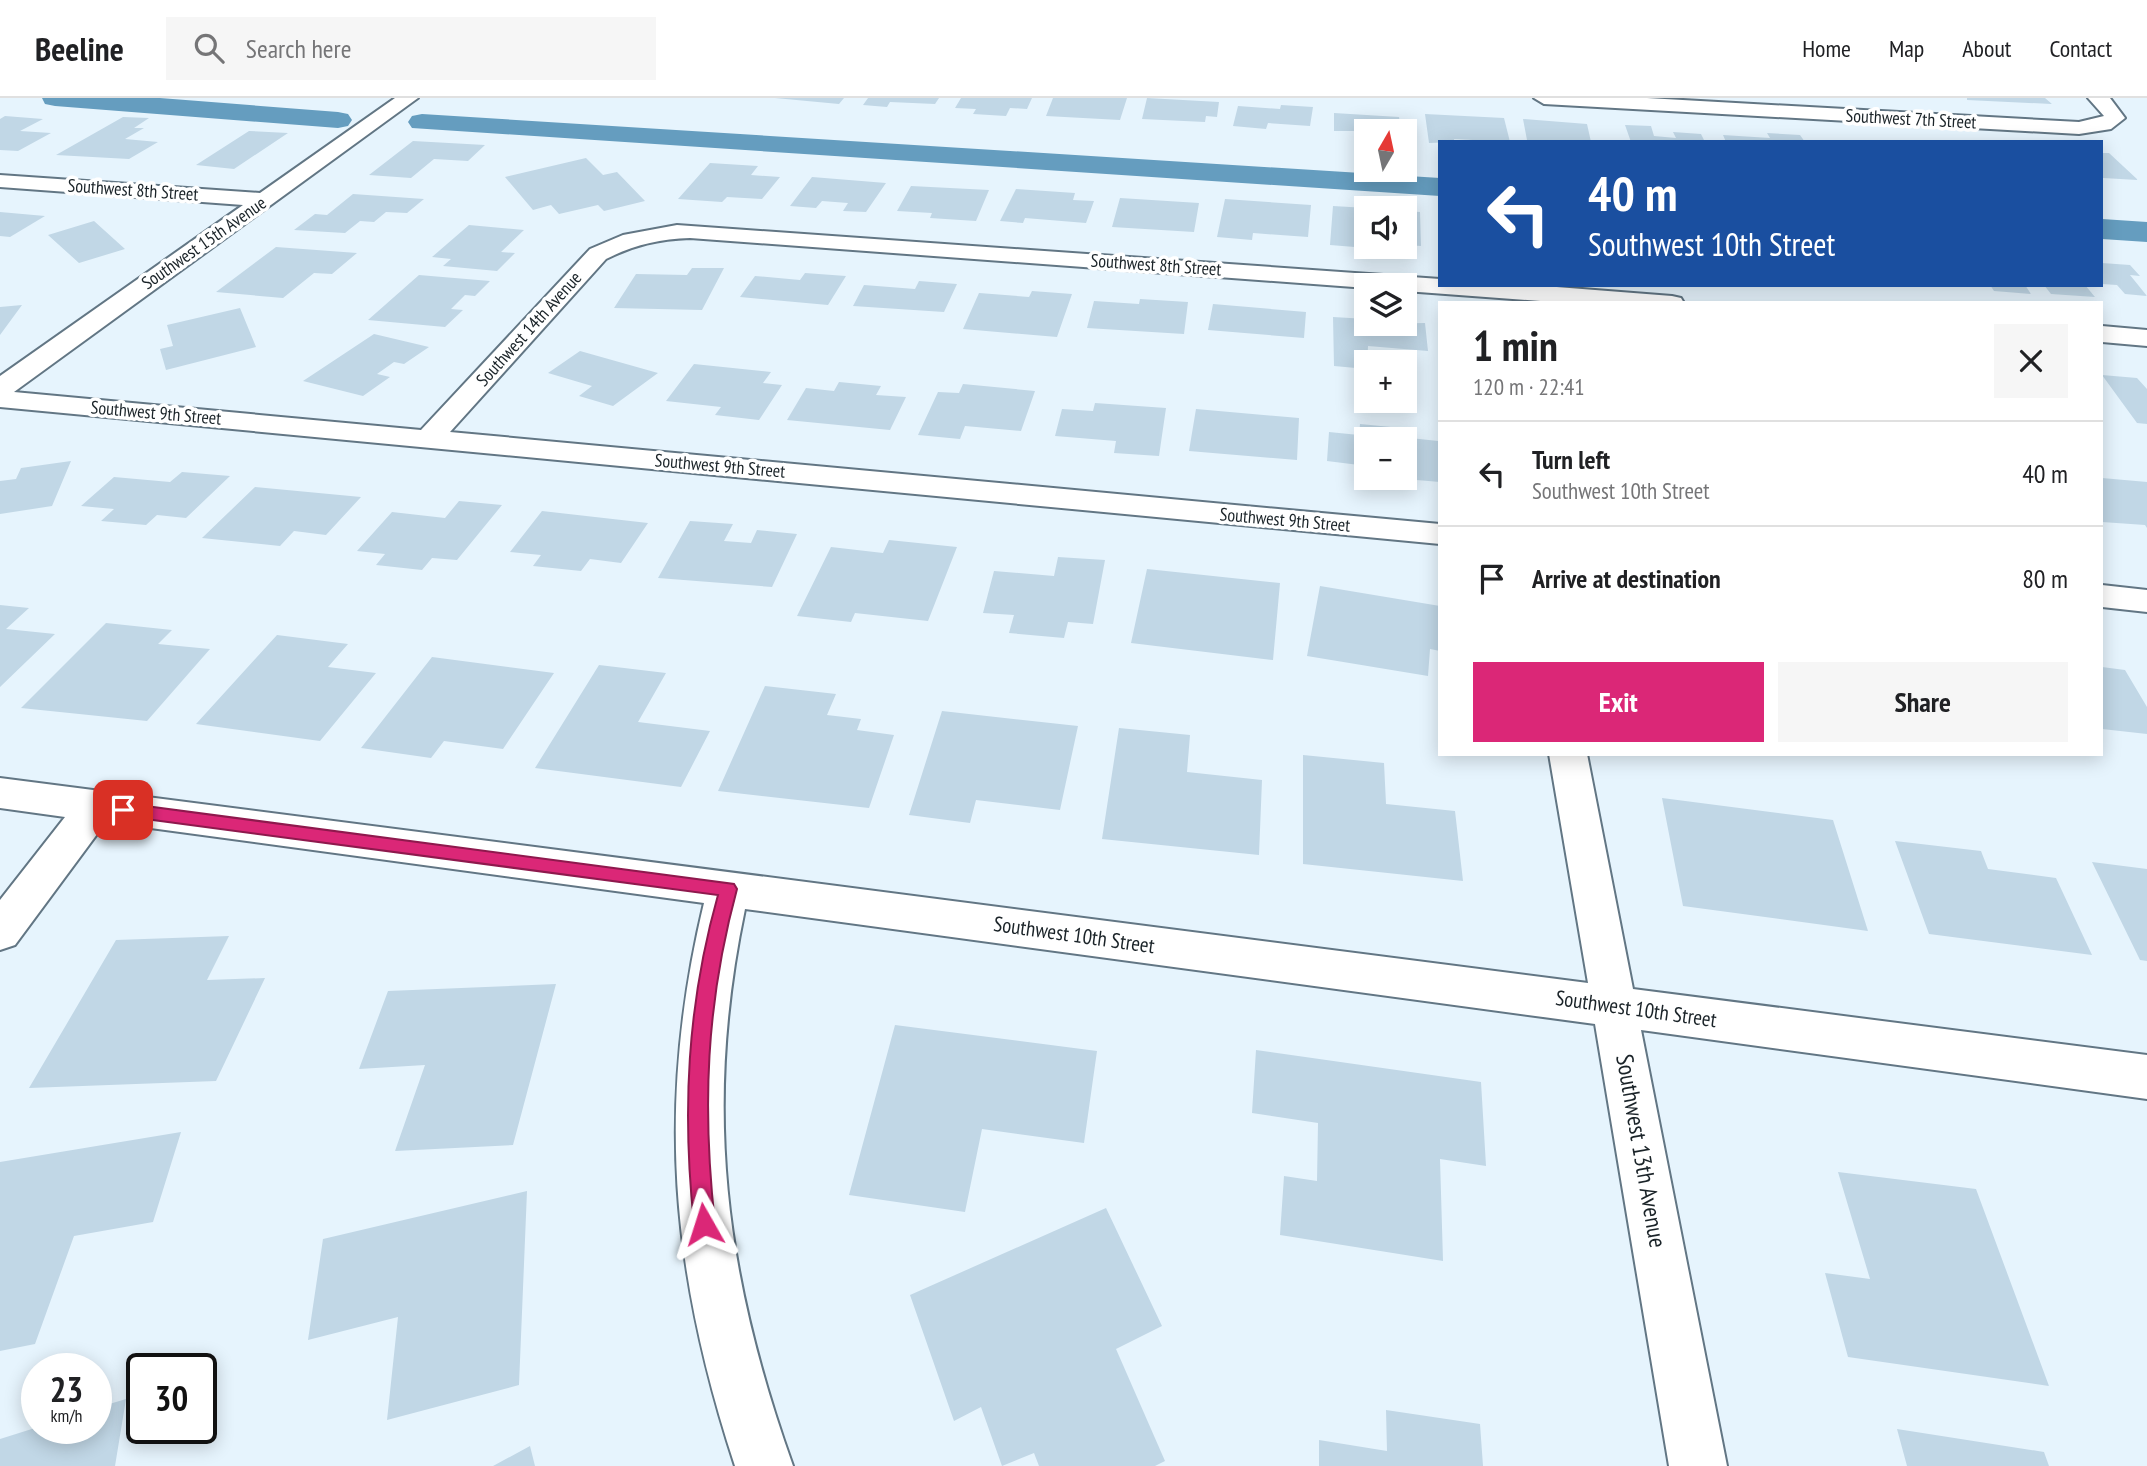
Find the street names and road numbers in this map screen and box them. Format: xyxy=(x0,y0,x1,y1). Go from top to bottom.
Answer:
street label: Southwest 7th Street xyxy=(1845,104,1977,133)
street label: Southwest 8th Street xyxy=(67,173,199,206)
street label: Southwest 15th Avenue xyxy=(137,191,270,294)
street label: Southwest 8th Street xyxy=(1090,248,1222,281)
street label: Southwest 14th Avenue xyxy=(471,266,586,391)
street label: Southwest 9th Street xyxy=(90,395,222,430)
street label: Southwest 9th Street xyxy=(654,448,786,483)
street label: Southwest 9th Street xyxy=(1219,502,1351,537)
street label: Southwest 10th Street xyxy=(992,910,1156,959)
street label: Southwest 10th Street xyxy=(1554,984,1718,1033)
street label: Southwest 13th Avenue xyxy=(1609,1052,1674,1250)

